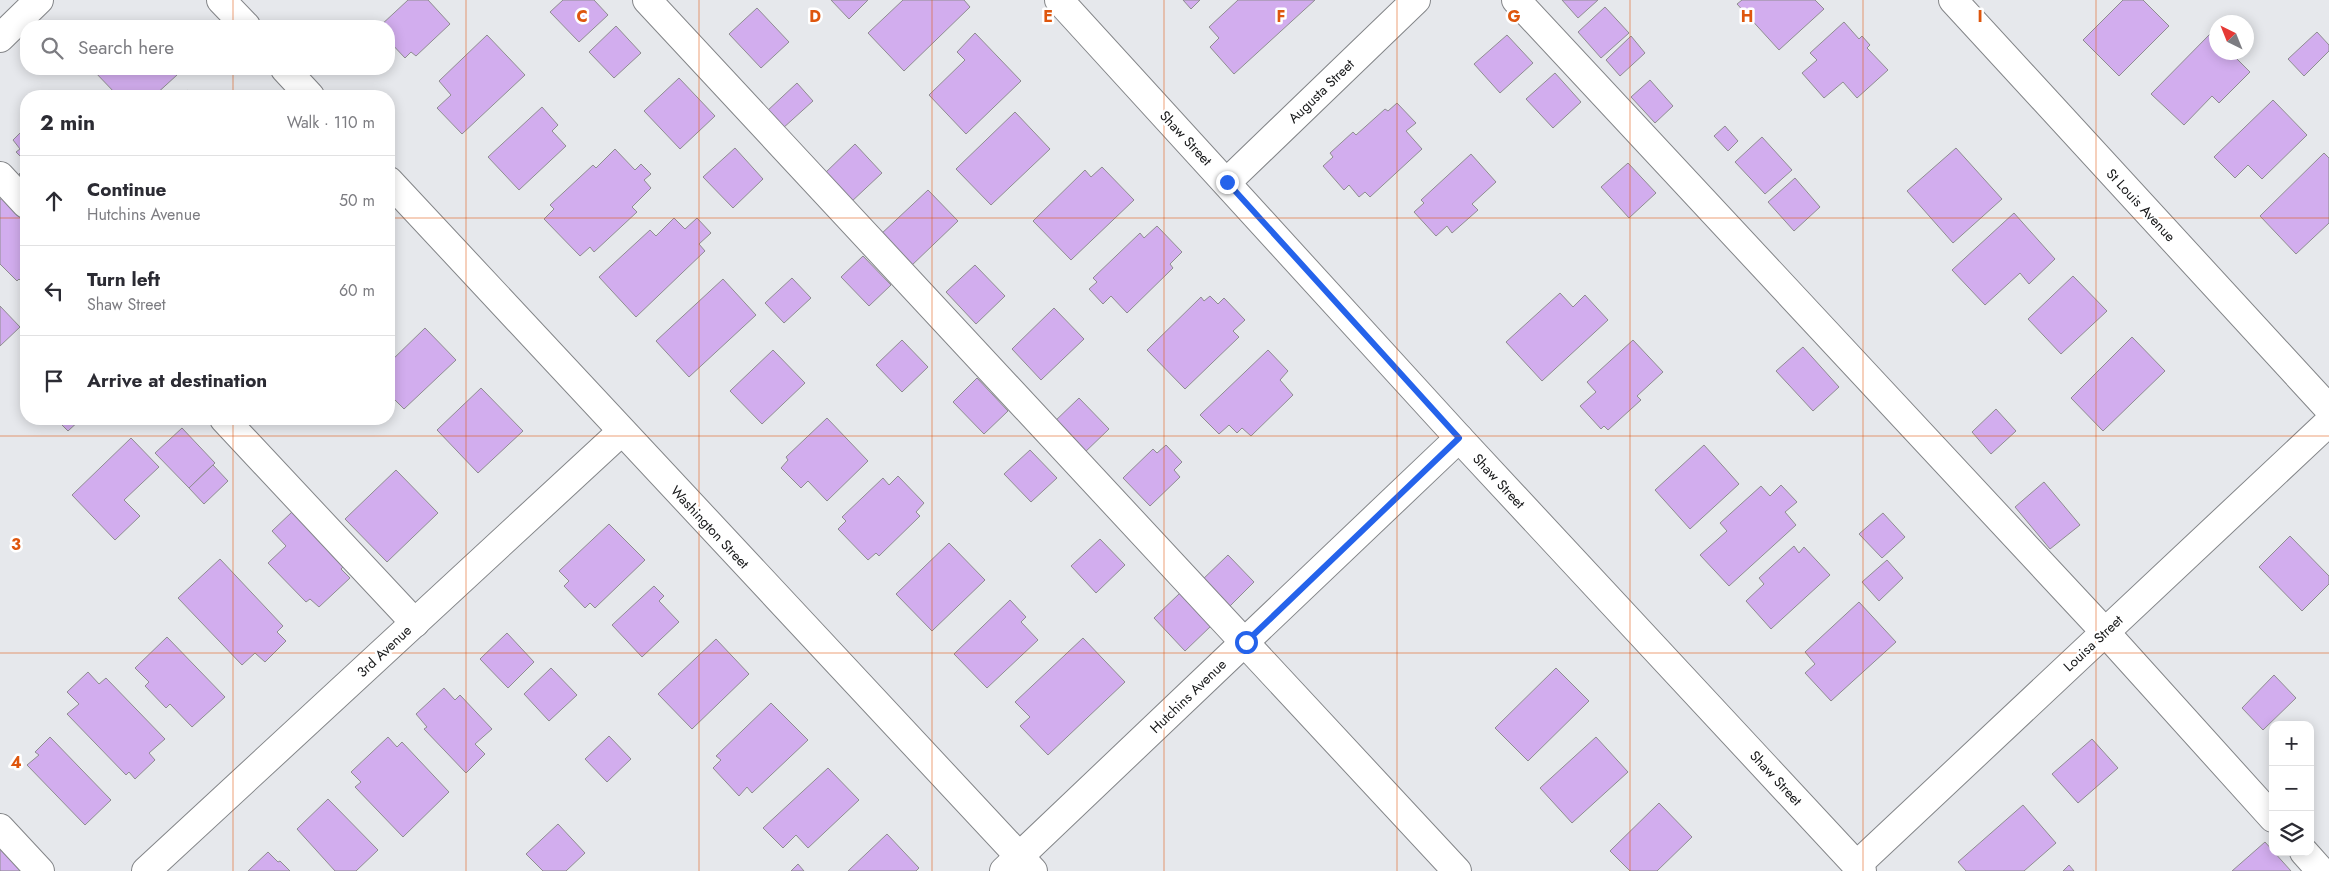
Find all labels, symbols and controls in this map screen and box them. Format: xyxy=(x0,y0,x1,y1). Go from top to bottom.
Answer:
text: C xyxy=(576,5,588,28)
text: D xyxy=(809,5,821,28)
text: E xyxy=(1043,5,1053,28)
text: F xyxy=(1277,5,1285,28)
text: G xyxy=(1507,5,1521,28)
text: H xyxy=(1741,5,1753,28)
text: I xyxy=(1977,5,1983,28)
north arrow xyxy=(2209,15,2254,60)
search box xyxy=(20,20,395,75)
icon: search xyxy=(38,34,66,62)
text: Search here xyxy=(78,34,174,61)
street label: Augusta Street xyxy=(1283,54,1359,128)
street label: Shaw Street xyxy=(1155,106,1217,170)
text: 2 min xyxy=(40,108,95,138)
text: Walk · 110 m xyxy=(287,111,375,134)
street label: St Louis Avenue xyxy=(2102,164,2180,246)
route end xyxy=(1216,171,1239,194)
text: Continue xyxy=(87,176,166,203)
icon: ahead xyxy=(40,187,68,215)
text: 50 m xyxy=(339,189,375,212)
text: Hutchins Avenue xyxy=(87,203,200,226)
text: Turn left xyxy=(87,266,160,293)
icon: left xyxy=(40,277,68,305)
text: 60 m xyxy=(339,279,375,302)
text: Shaw Street xyxy=(87,293,166,316)
icon: arrive xyxy=(40,367,68,395)
text: Arrive at destination xyxy=(87,367,267,394)
street label: Shaw Street xyxy=(1468,449,1530,513)
street label: Washington Street xyxy=(666,481,754,573)
text: 3 xyxy=(11,533,21,556)
street label: Louisa Street xyxy=(2059,610,2128,676)
street label: 3rd Avenue xyxy=(352,620,416,682)
route start xyxy=(1235,631,1258,654)
street label: Hutchins Avenue xyxy=(1145,654,1231,738)
map controls xyxy=(2269,721,2314,856)
button: + xyxy=(2269,721,2314,766)
street label: Shaw Street xyxy=(1745,746,1807,810)
text: 4 xyxy=(10,751,22,774)
button: − xyxy=(2269,766,2314,811)
button: layers xyxy=(2269,811,2314,856)

